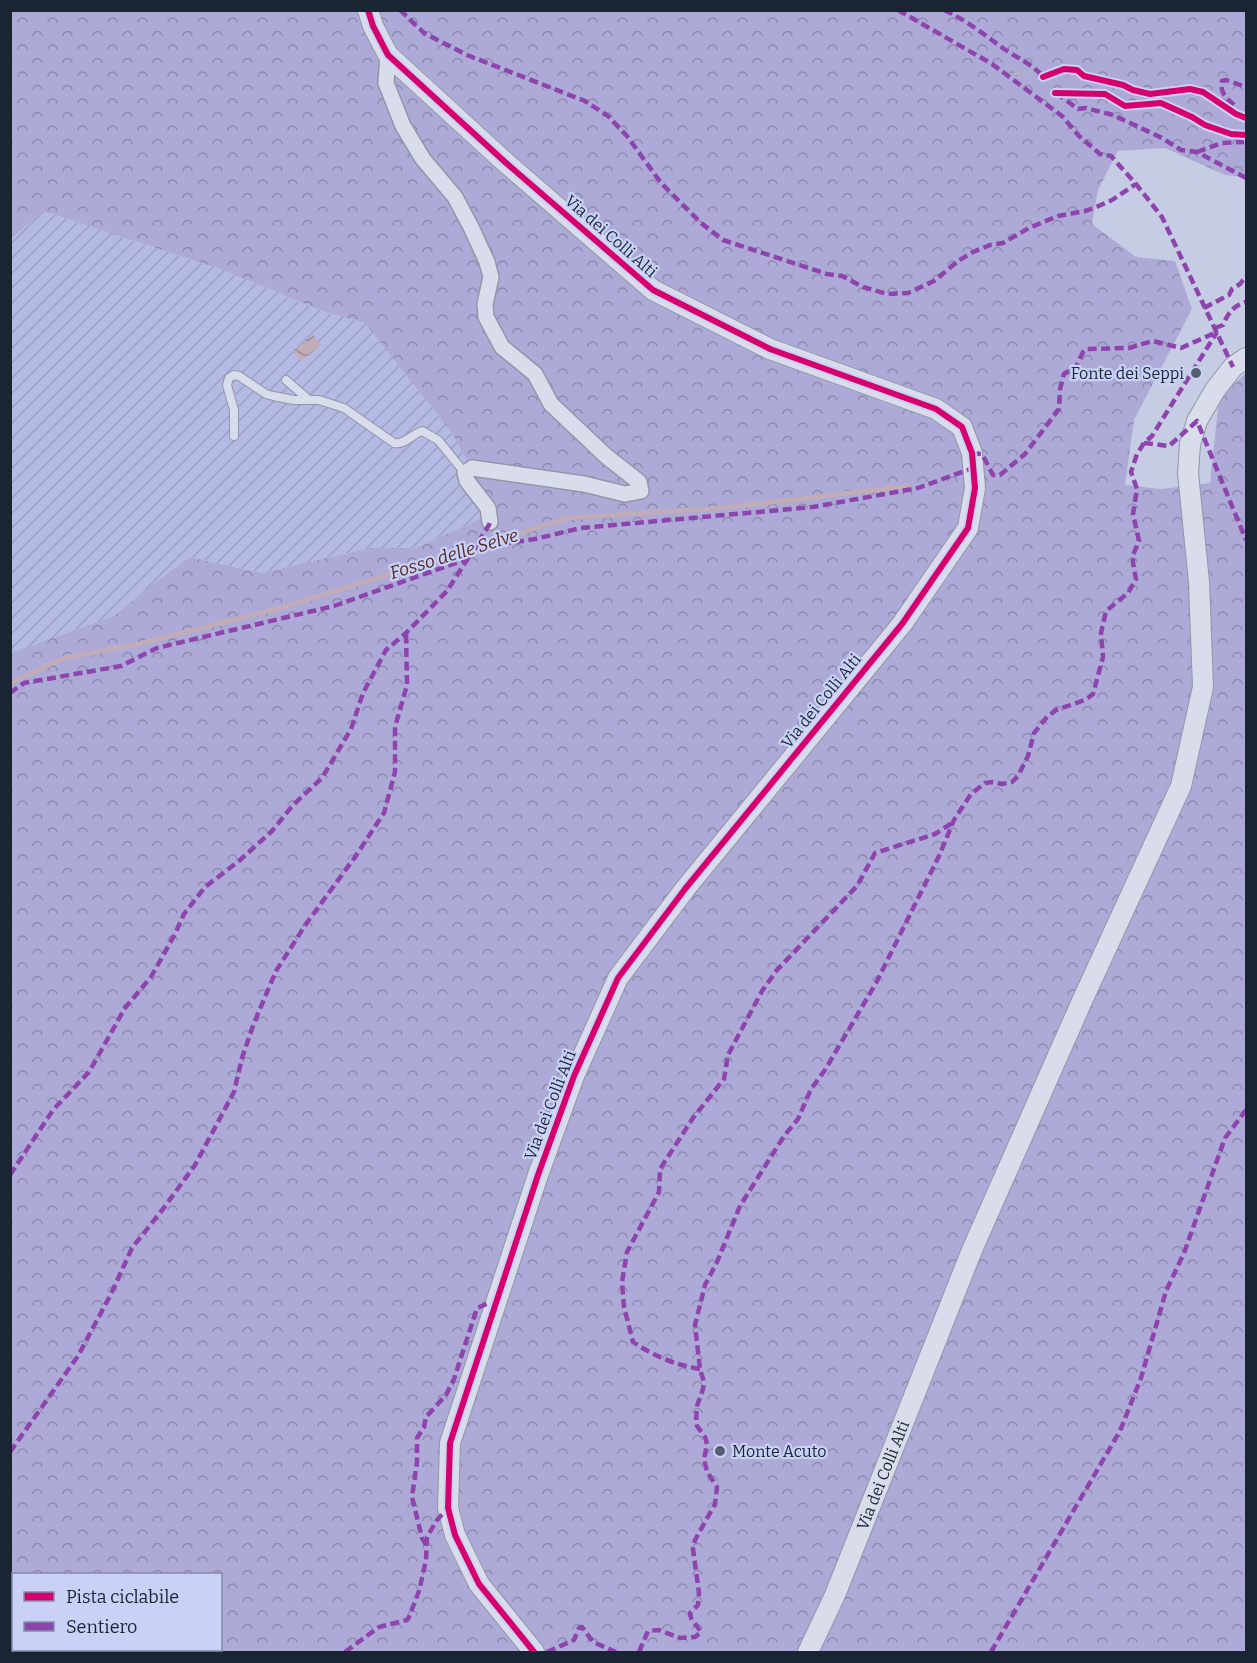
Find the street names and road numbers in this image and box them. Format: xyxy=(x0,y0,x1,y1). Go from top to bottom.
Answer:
street label: Via dei Colli Alti xyxy=(561,191,661,281)
street label: Via dei Colli Alti xyxy=(777,650,865,752)
street label: Via dei Colli Alti xyxy=(520,1047,580,1162)
street label: Via dei Colli Alti xyxy=(852,1418,913,1532)

